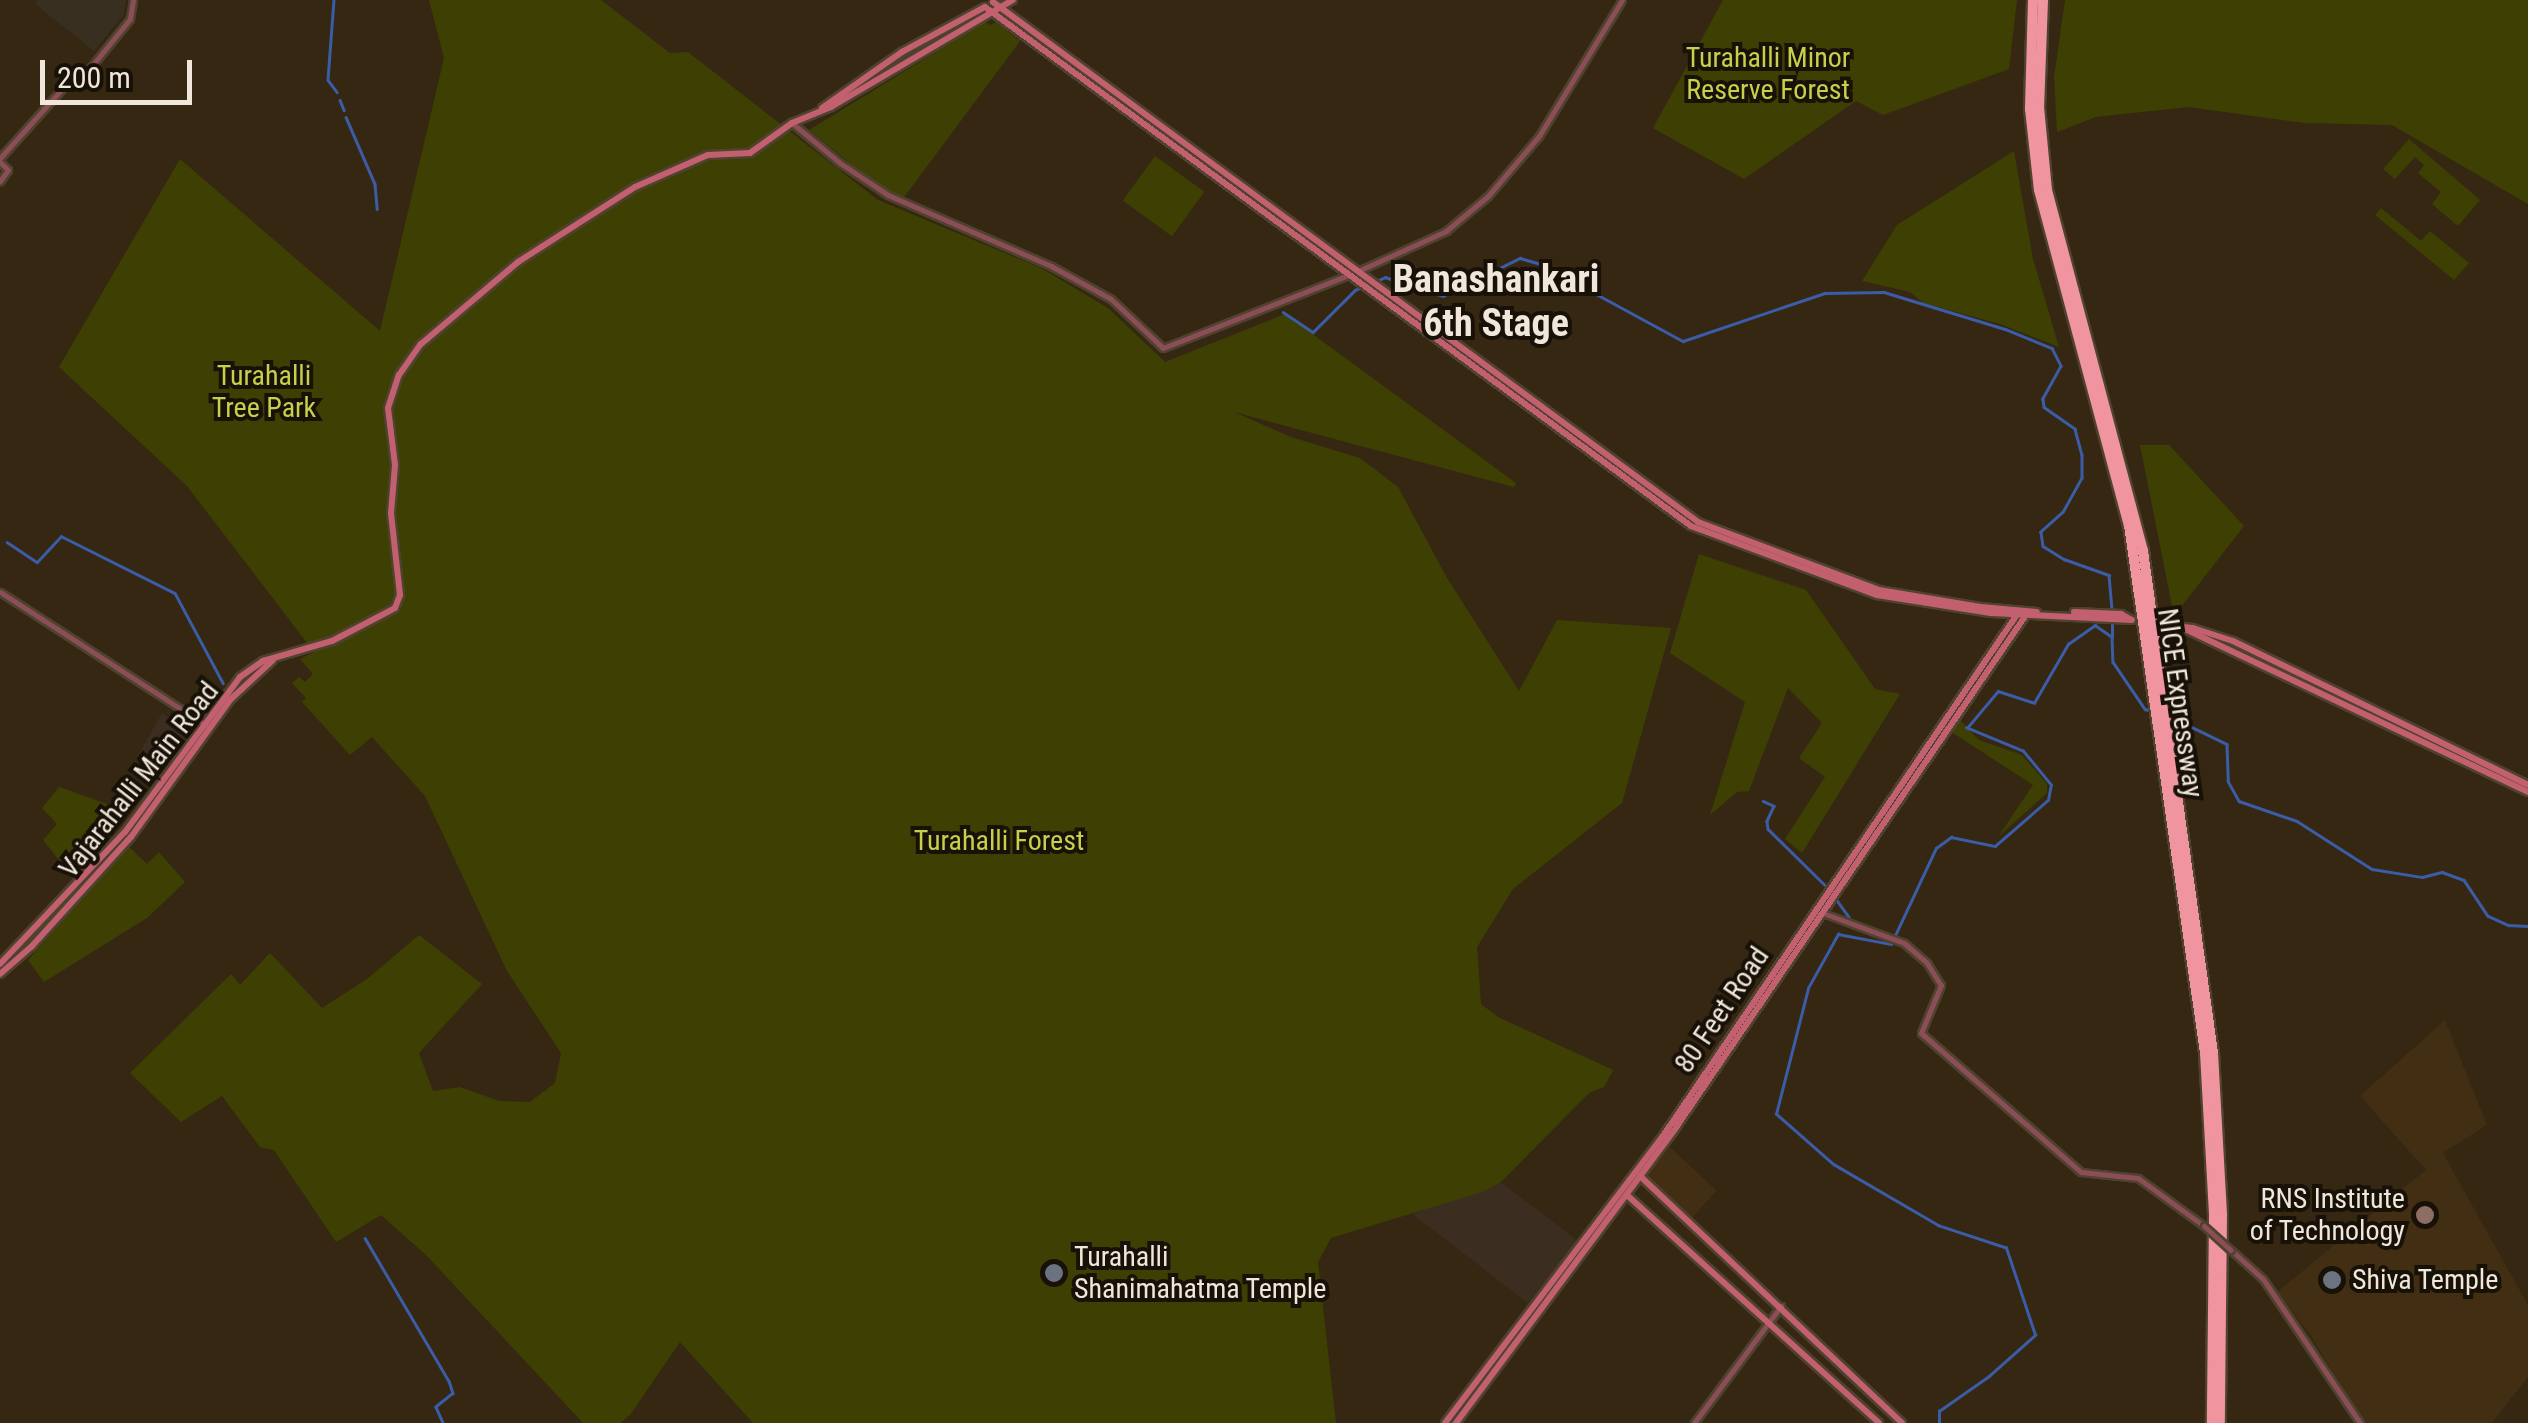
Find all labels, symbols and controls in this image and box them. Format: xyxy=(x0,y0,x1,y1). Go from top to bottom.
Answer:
scale bar xyxy=(45,40,198,102)
park label: Turahalli Minor Reserve Forest xyxy=(1686,41,1850,107)
text: 200 m xyxy=(57,60,131,95)
district label: Banashankari 6th Stage xyxy=(1393,257,1599,346)
park label: Turahalli Tree Park xyxy=(212,359,316,425)
street label: NICE Expressway xyxy=(2150,606,2210,800)
street label: Vajarahalli Main Road xyxy=(52,675,226,885)
park label: Turahalli Forest xyxy=(914,824,1084,858)
street label: 80 Feet Road xyxy=(1668,941,1776,1079)
place label: RNS Institute of Technology xyxy=(2249,1182,2405,1248)
marker: RNS Institute of Technology xyxy=(2414,1204,2436,1226)
place label: Turahalli Shanimahatma Temple xyxy=(1074,1240,1327,1306)
marker: Turahalli Shanimahatma Temple xyxy=(1043,1262,1065,1284)
place label: Shiva Temple xyxy=(2352,1263,2499,1297)
marker: Shiva Temple xyxy=(2321,1269,2343,1291)

